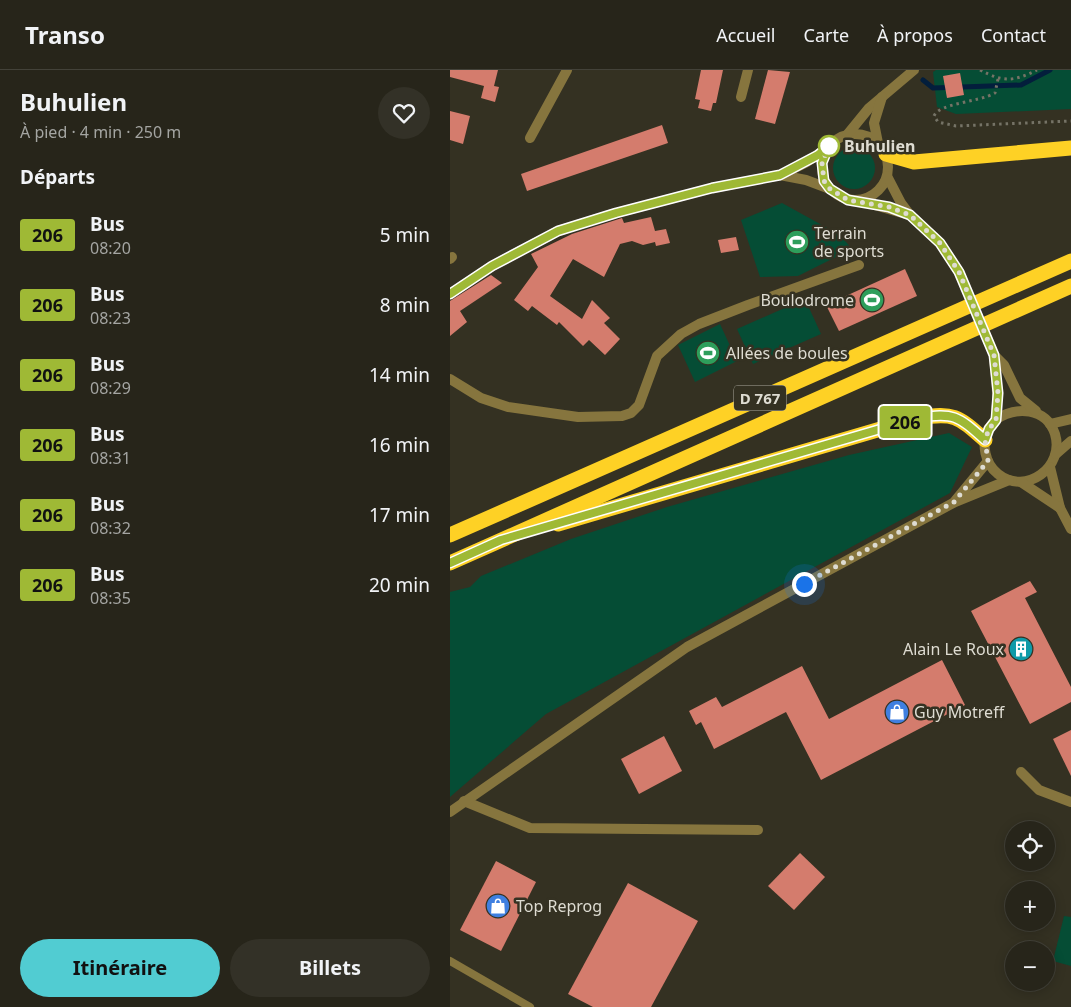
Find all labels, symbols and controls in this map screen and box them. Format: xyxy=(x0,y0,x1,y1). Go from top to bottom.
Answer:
text: Transo xyxy=(25,18,105,51)
text: Accueil xyxy=(716,23,776,47)
text: Carte xyxy=(804,23,849,47)
text: À propos xyxy=(877,23,953,47)
text: Contact xyxy=(981,23,1046,47)
text: Buhulien xyxy=(20,85,127,118)
button: heart xyxy=(378,87,430,139)
text: À pied · 4 min · 250 m xyxy=(20,121,181,143)
marker: Buhulien xyxy=(818,135,840,157)
place label: Buhulien xyxy=(844,135,915,157)
text: Départs xyxy=(20,164,95,190)
text: Bus xyxy=(90,211,125,237)
text: 5 min xyxy=(380,222,430,248)
place label: Terrain de sports xyxy=(814,222,884,262)
text: 206 xyxy=(32,223,63,247)
sports icon: Terrain de sports xyxy=(784,229,810,255)
text: 08:20 xyxy=(90,237,131,259)
text: Bus xyxy=(90,281,125,307)
sports icon: Boulodrome xyxy=(859,287,885,313)
place label: Boulodrome xyxy=(760,289,854,311)
text: 8 min xyxy=(380,292,430,318)
text: 206 xyxy=(32,293,63,317)
text: 08:23 xyxy=(90,307,131,329)
sports icon: Allées de boules xyxy=(695,340,721,366)
place label: Allées de boules xyxy=(726,342,848,364)
text: Bus xyxy=(90,351,125,377)
text: 14 min xyxy=(369,362,430,388)
text: 206 xyxy=(32,363,63,387)
text: 08:29 xyxy=(90,377,131,399)
road number: D 767 xyxy=(734,386,786,410)
line badge: 206 xyxy=(876,406,934,438)
text: 206 xyxy=(890,410,920,434)
text: Bus xyxy=(90,421,125,447)
text: 16 min xyxy=(369,432,430,458)
text: 206 xyxy=(32,433,63,457)
text: 08:31 xyxy=(90,447,131,469)
text: Bus xyxy=(90,491,125,517)
text: 17 min xyxy=(369,502,430,528)
text: 206 xyxy=(32,503,63,527)
text: 08:32 xyxy=(90,517,131,539)
text: Bus xyxy=(90,561,125,587)
text: 20 min xyxy=(369,572,430,598)
your location xyxy=(792,572,817,597)
text: 206 xyxy=(32,573,63,597)
text: 08:35 xyxy=(90,587,131,609)
building icon: Alain Le Roux xyxy=(1008,636,1034,662)
place label: Alain Le Roux xyxy=(903,638,1005,660)
shop icon: Guy Motreff xyxy=(884,699,910,725)
place label: Guy Motreff xyxy=(914,701,1005,723)
map controls xyxy=(1005,821,1055,991)
button: locate xyxy=(1005,821,1055,871)
button: + xyxy=(1005,881,1055,931)
shop icon: Top Reprog xyxy=(485,893,511,919)
place label: Top Reprog xyxy=(516,895,602,917)
button: Itinéraire xyxy=(20,939,220,997)
button: Billets xyxy=(230,939,430,997)
button: − xyxy=(1005,941,1055,991)

